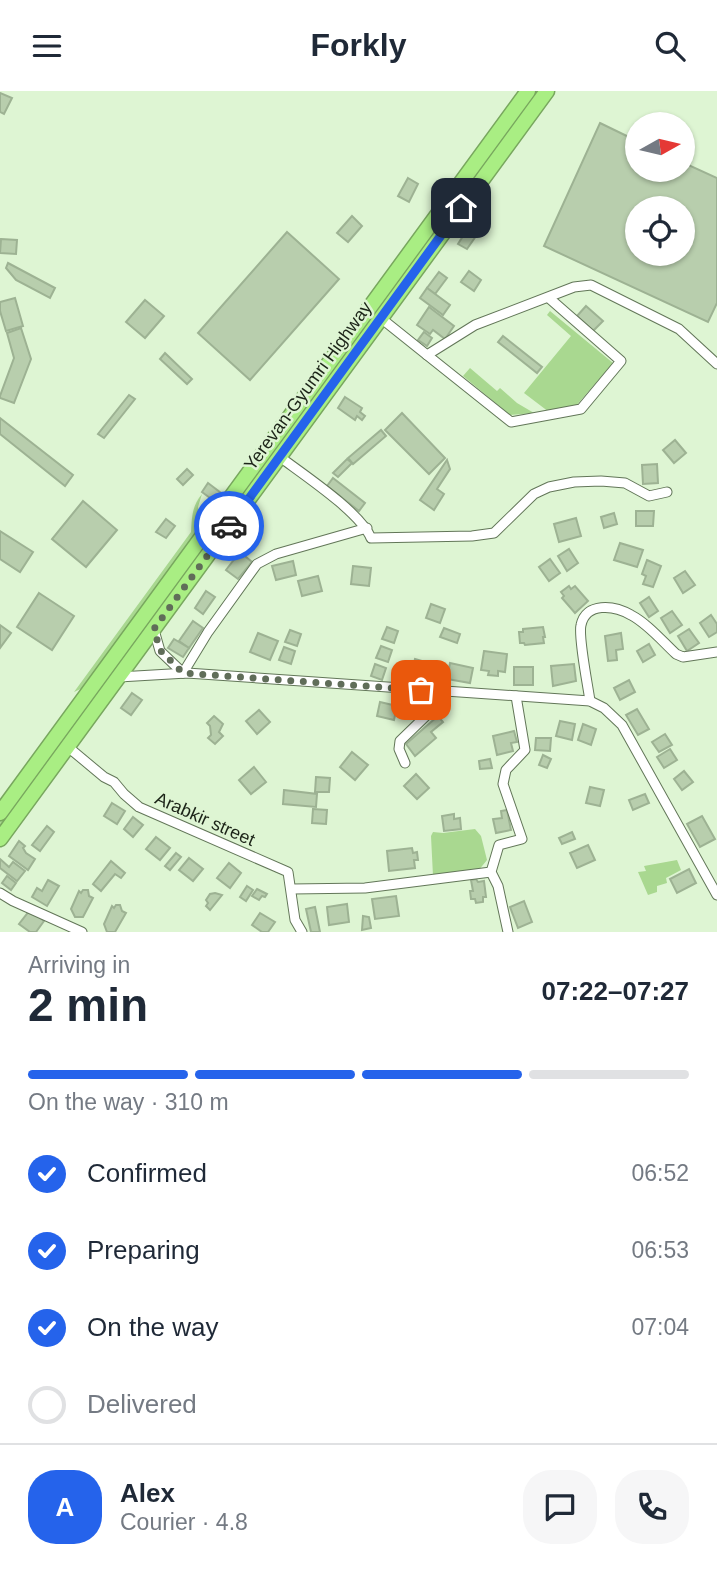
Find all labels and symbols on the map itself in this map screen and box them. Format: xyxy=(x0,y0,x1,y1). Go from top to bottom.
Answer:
north arrow xyxy=(625,112,695,182)
pin xyxy=(431,178,491,238)
street label: Yerevan-Gyumri Highway xyxy=(240,298,376,474)
courier xyxy=(194,491,264,561)
pin xyxy=(391,660,451,720)
street label: Arabkir street xyxy=(152,788,258,850)

